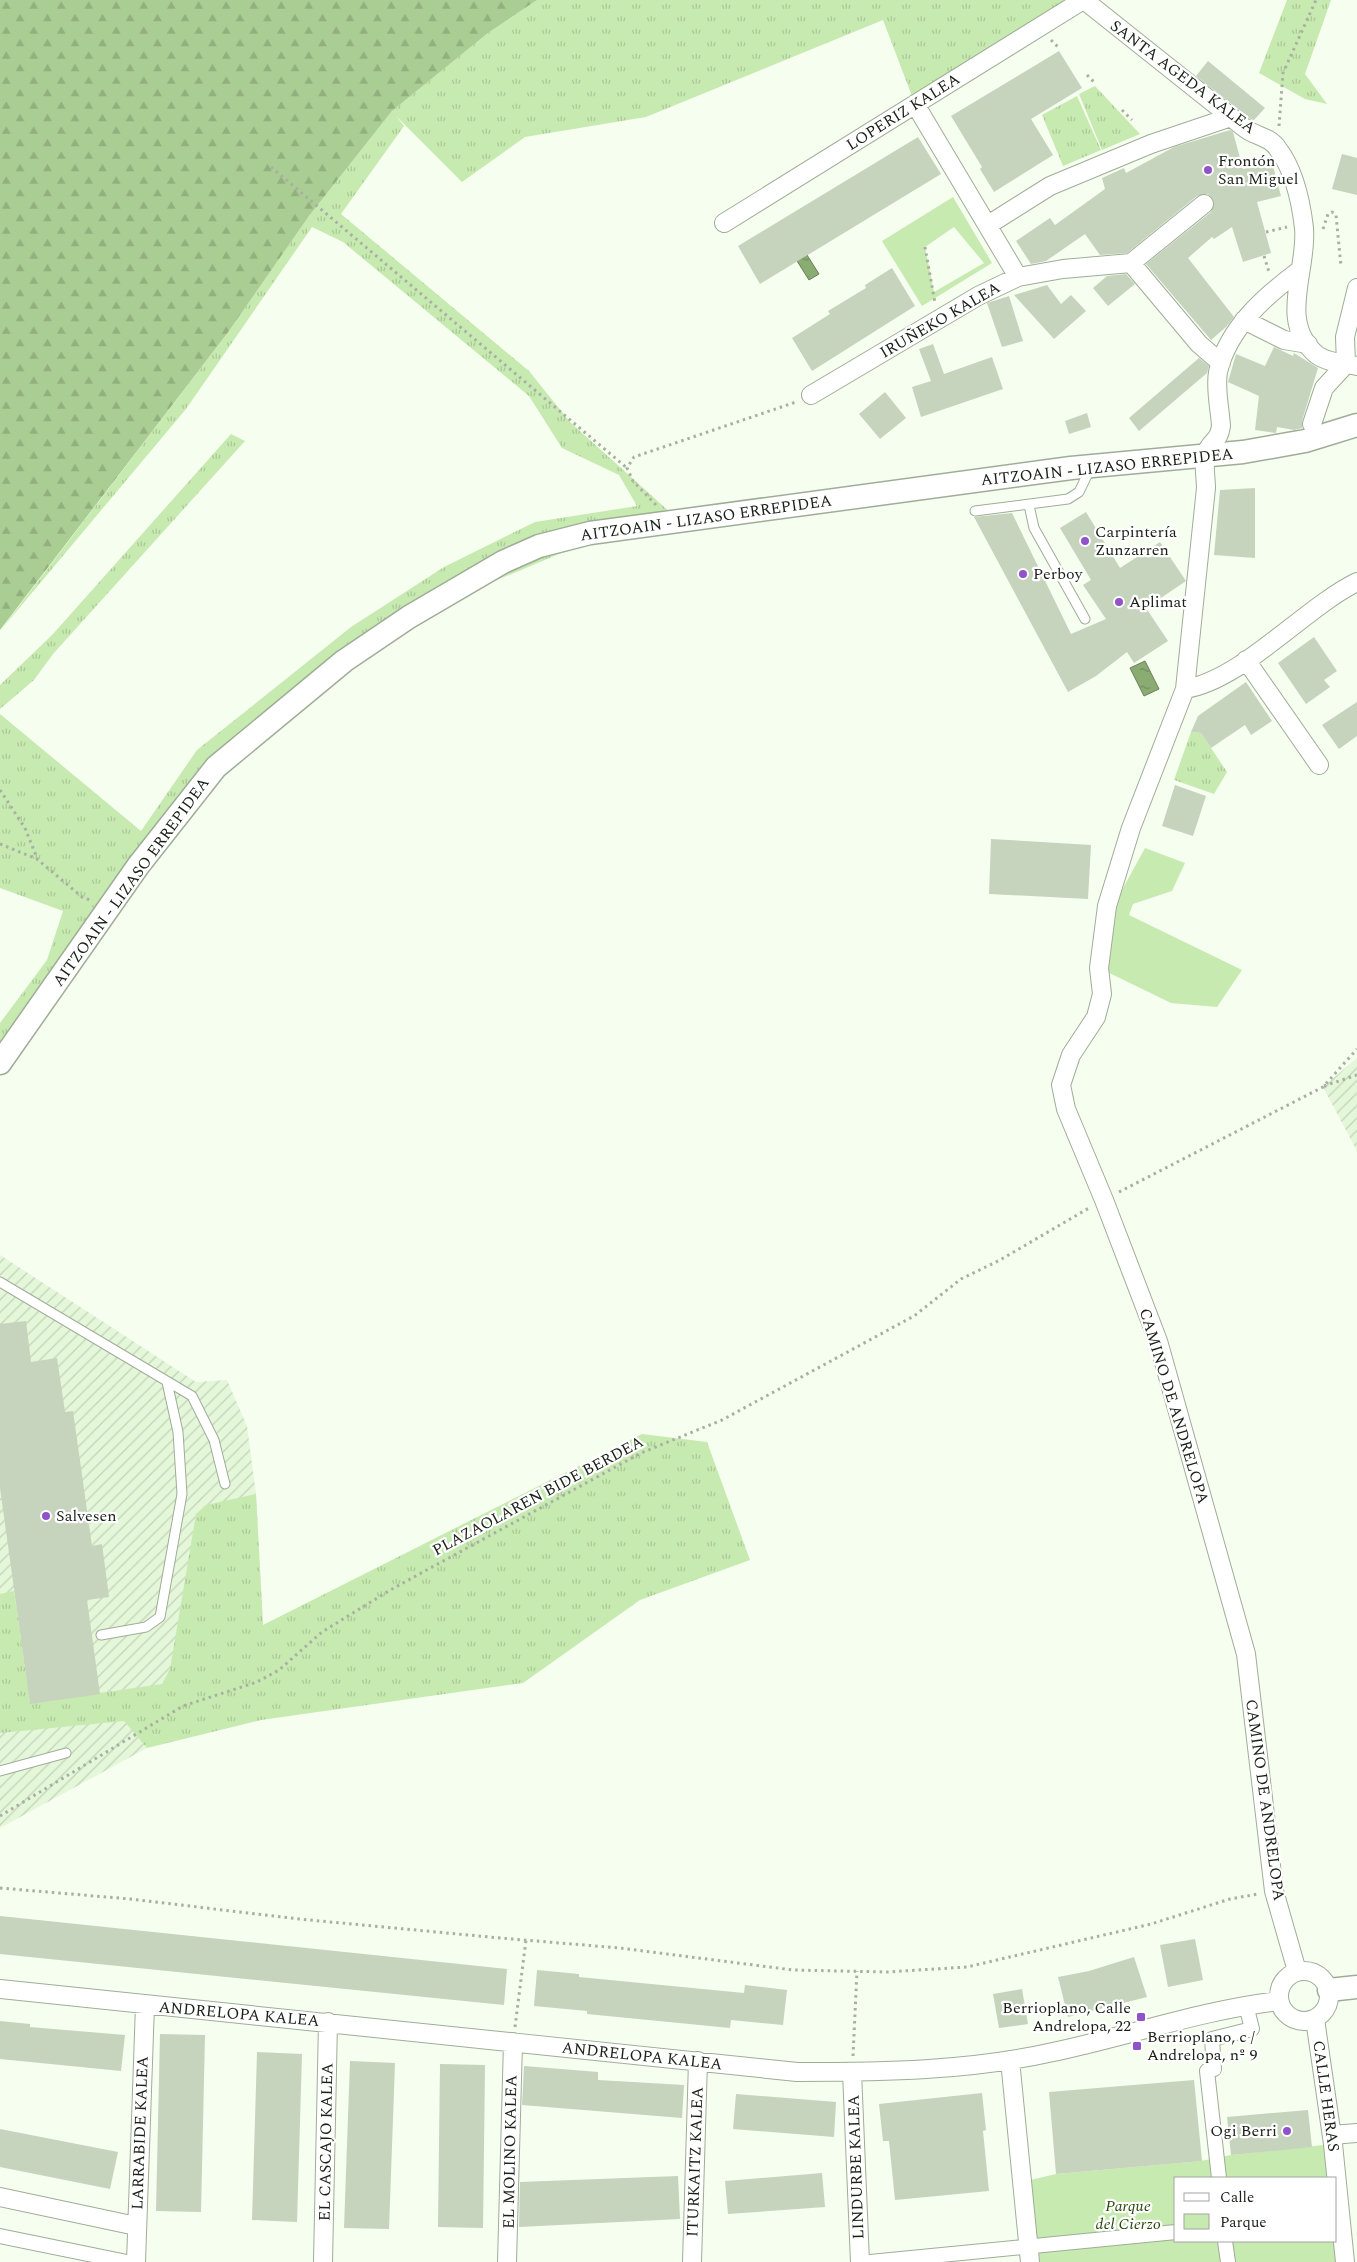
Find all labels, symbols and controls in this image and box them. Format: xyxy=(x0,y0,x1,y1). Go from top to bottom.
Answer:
street label: SANTA AGEDA KALEA xyxy=(1105,14,1261,140)
street label: LOPERIZ KALEA xyxy=(841,67,965,157)
place label: Frontón San Miguel xyxy=(1218,149,1298,191)
marker: Frontón San Miguel xyxy=(1202,164,1214,176)
street label: IRUÑEKO KALEA xyxy=(875,276,1005,364)
street label: AITZOAIN - LIZASO ERREPIDEA xyxy=(980,442,1234,492)
street label: AITZOAIN - LIZASO ERREPIDEA xyxy=(579,488,833,548)
place label: Carpintería Zunzarren xyxy=(1095,520,1177,562)
marker: Carpintería Zunzarren xyxy=(1079,535,1091,547)
place label: Perboy xyxy=(1033,562,1084,586)
marker: Perboy xyxy=(1017,568,1029,580)
place label: Aplimat xyxy=(1129,590,1187,614)
marker: Aplimat xyxy=(1113,596,1125,608)
street label: AITZOAIN - LIZASO ERREPIDEA xyxy=(47,772,215,992)
street label: CAMINO DE ANDRELOPA xyxy=(1133,1305,1215,1507)
street label: PLAZAOLAREN BIDE BERDEA xyxy=(428,1430,648,1562)
place label: Salvesen xyxy=(56,1504,117,1528)
marker: Salvesen xyxy=(40,1510,52,1522)
street label: CAMINO DE ANDRELOPA xyxy=(1239,1698,1291,1902)
street label: ANDRELOPA KALEA xyxy=(158,1995,320,2033)
place label: Berrioplano, Calle Andrelopa, 22 xyxy=(1002,1996,1131,2038)
marker: Berrioplano, Calle Andrelopa, 22 xyxy=(1135,2011,1147,2023)
place label: Berrioplano, c / Andrelopa, nº 9 xyxy=(1147,2025,1257,2067)
street label: ANDRELOPA KALEA xyxy=(560,2036,724,2076)
street label: CALLE HERAS xyxy=(1306,2039,1346,2153)
marker: Berrioplano, c / Andrelopa, nº 9 xyxy=(1131,2040,1143,2052)
street label: LARRABIDE KALEA xyxy=(125,2056,155,2210)
street label: EL CASCAJO KALEA xyxy=(313,2063,339,2221)
street label: EL MOLINO KALEA xyxy=(497,2075,523,2229)
street label: ITURKAITZ KALEA xyxy=(680,2086,710,2238)
street label: LINDURBE KALEA xyxy=(841,2094,871,2240)
place label: Ogi Berri xyxy=(1210,2119,1277,2143)
marker: Ogi Berri xyxy=(1281,2125,1293,2137)
legend xyxy=(1174,2177,1337,2242)
text: Calle xyxy=(1220,2186,1254,2209)
park label: Parque del Cierzo xyxy=(1095,2194,1161,2236)
text: Parque xyxy=(1220,2211,1267,2234)

